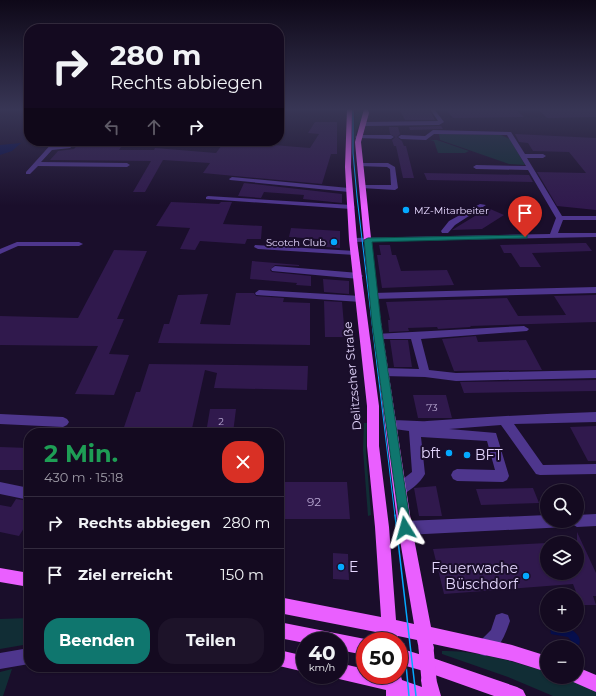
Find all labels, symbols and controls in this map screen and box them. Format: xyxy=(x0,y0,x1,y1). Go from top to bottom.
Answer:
text: 280 m xyxy=(110,38,201,72)
icon: right xyxy=(44,40,96,92)
text: Rechts abbiegen xyxy=(110,72,263,94)
icon: left xyxy=(101,116,123,138)
icon: ahead xyxy=(143,116,165,138)
icon: right xyxy=(185,116,207,138)
pin xyxy=(508,196,542,237)
icon: arrive xyxy=(514,202,536,224)
place label: MZ-Mitarbeiter xyxy=(414,204,489,217)
marker: MZ-Mitarbeiter xyxy=(401,205,411,215)
place label: Scotch Club xyxy=(266,236,326,249)
marker: Scotch Club xyxy=(329,237,339,247)
street label: Delitzscher Straße xyxy=(340,321,364,431)
house number: 73 xyxy=(426,401,438,414)
house number: 2 xyxy=(218,415,224,428)
text: 2 Min. xyxy=(44,439,118,468)
button: close xyxy=(222,441,264,483)
place label: bft xyxy=(421,444,441,462)
place label: BFT xyxy=(475,446,503,464)
marker: bft xyxy=(444,448,454,458)
marker: BFT xyxy=(462,450,472,460)
text: 430 m · 15:18 xyxy=(44,469,123,485)
map controls xyxy=(540,484,584,684)
button: search xyxy=(540,484,584,528)
house number: 92 xyxy=(307,494,321,509)
position arrow xyxy=(384,507,426,549)
icon: right xyxy=(44,512,66,534)
text: Rechts abbiegen xyxy=(78,513,211,532)
text: 280 m xyxy=(223,513,271,532)
button: layers xyxy=(540,536,584,580)
place label: E xyxy=(349,558,358,576)
place label: Feuerwache Büschdorf xyxy=(431,559,519,593)
marker: E xyxy=(336,562,346,572)
icon: arrive xyxy=(44,564,66,586)
text: Ziel erreicht xyxy=(78,565,173,584)
text: 150 m xyxy=(220,565,264,584)
marker: Feuerwache Büschdorf xyxy=(521,571,531,581)
button: + xyxy=(540,588,584,632)
button: Beenden xyxy=(44,618,150,664)
button: Teilen xyxy=(158,618,264,664)
speed limit sign: 50 xyxy=(356,632,408,684)
button: − xyxy=(540,640,584,684)
text: 40 xyxy=(308,641,336,665)
text: km/h xyxy=(309,661,335,674)

